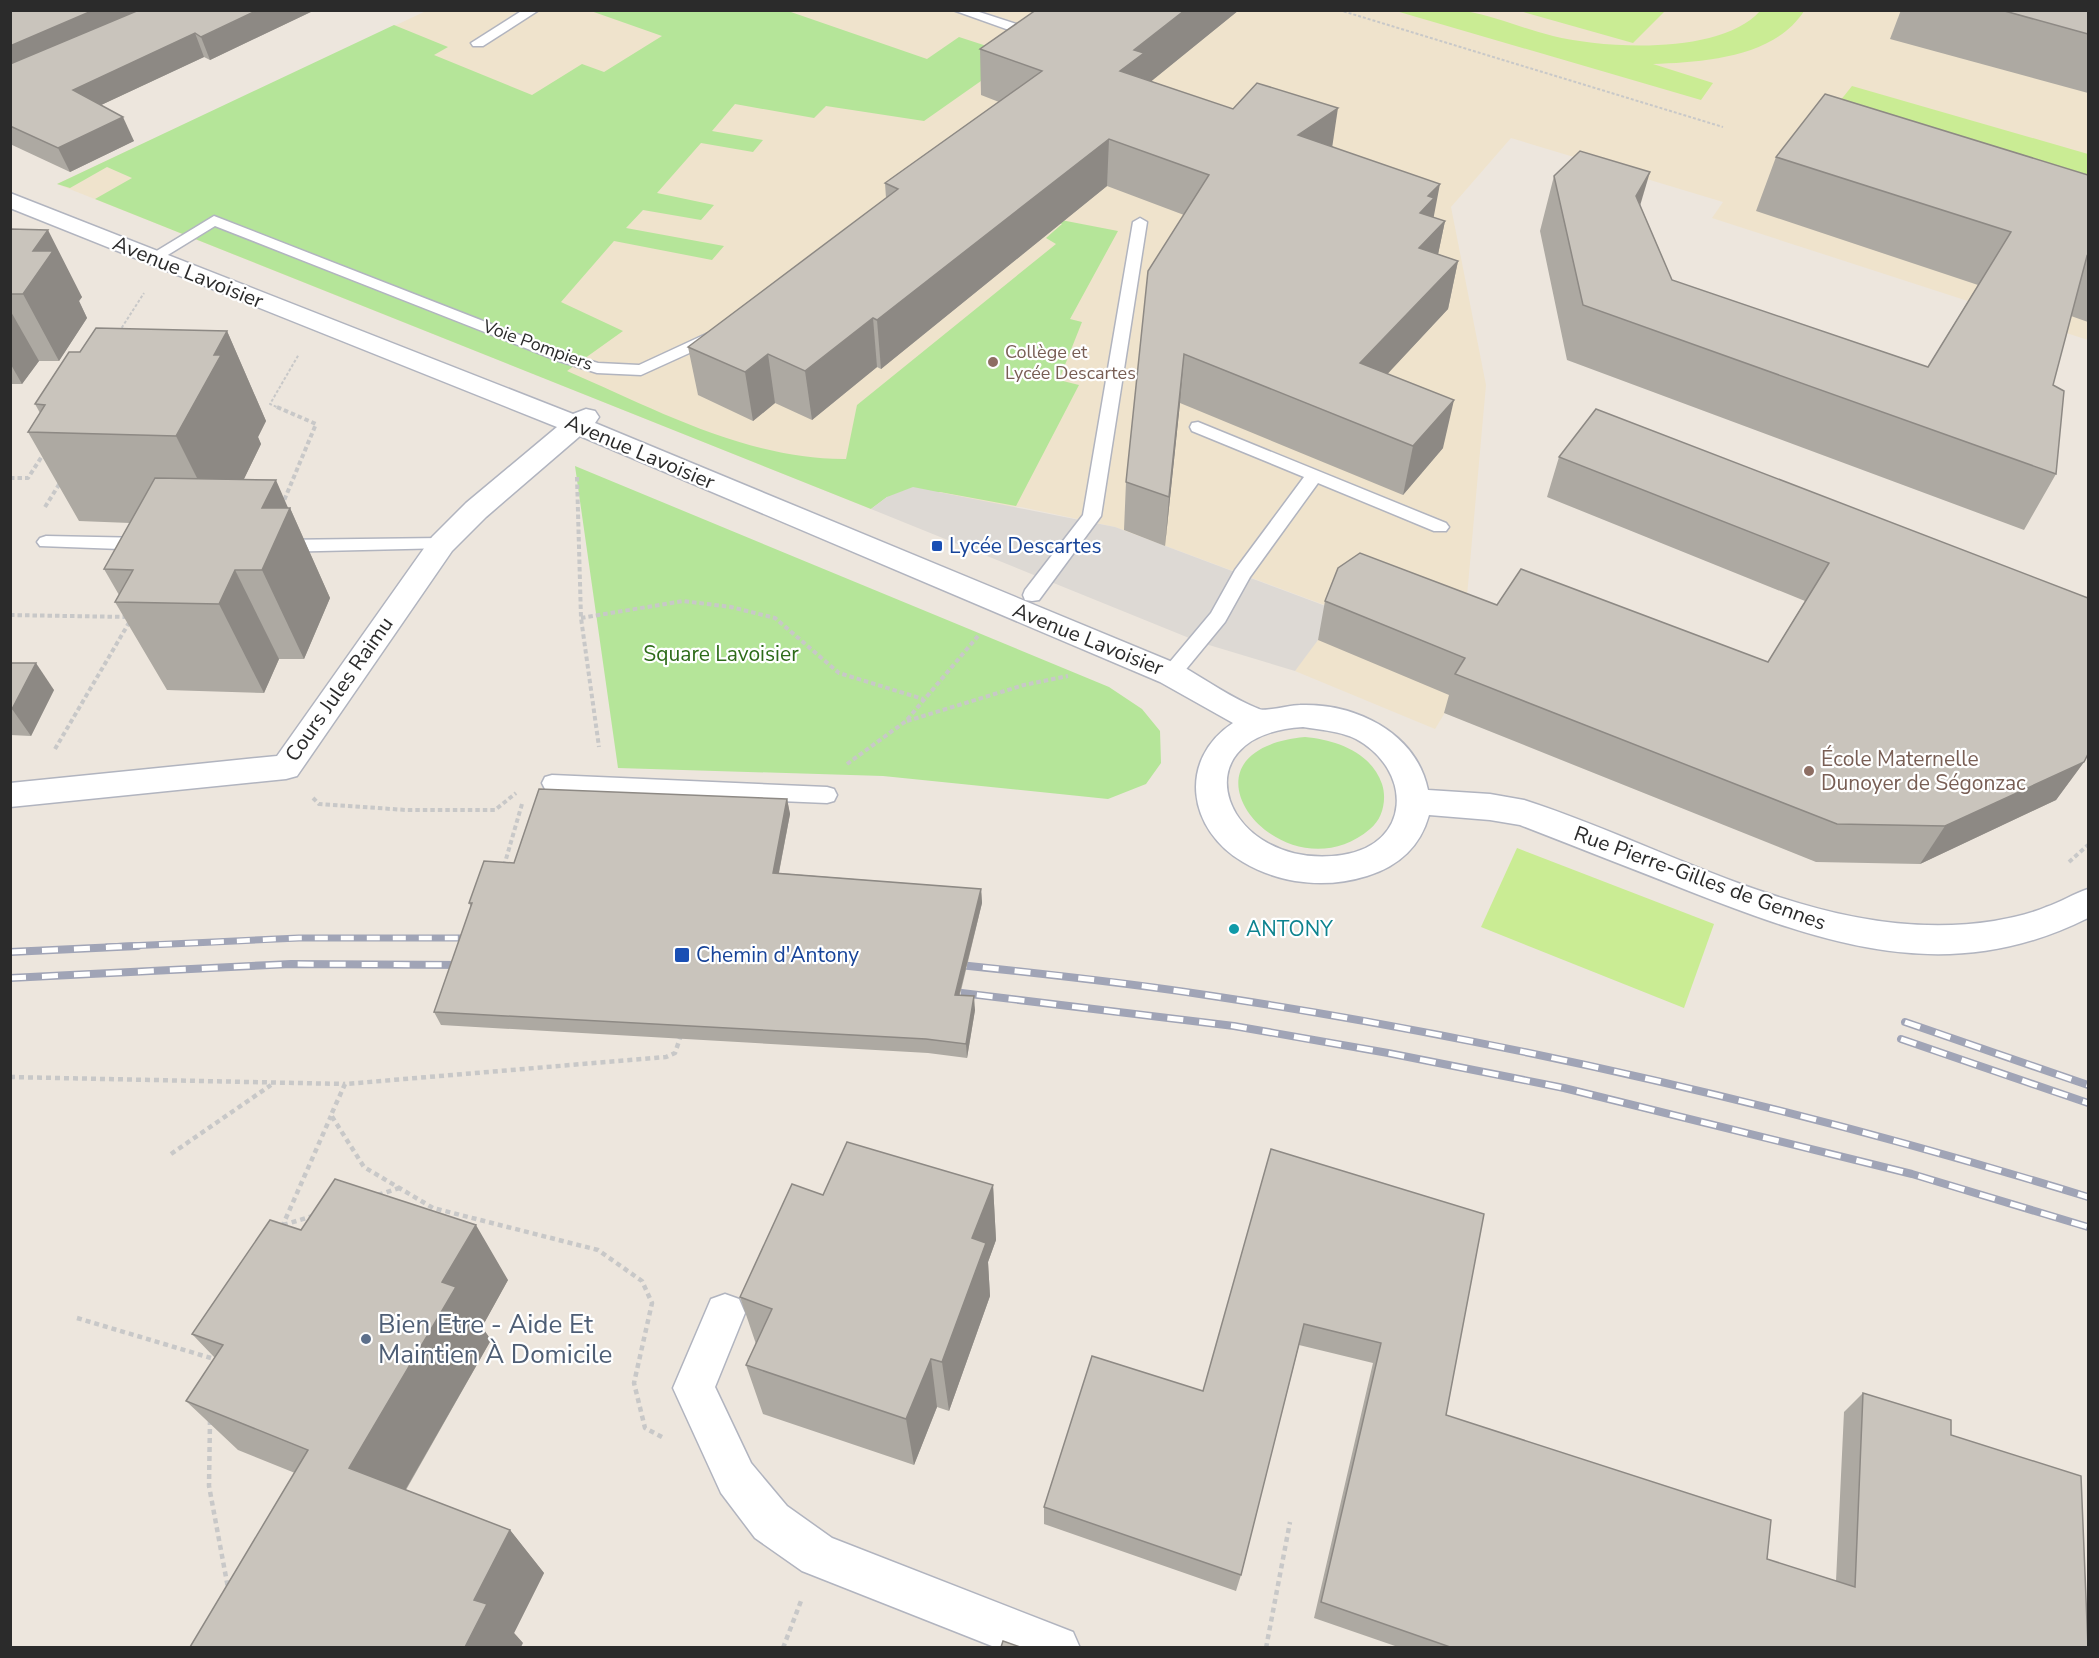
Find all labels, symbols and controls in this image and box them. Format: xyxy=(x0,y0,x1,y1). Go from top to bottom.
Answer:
street label: Avenue Lavoisier xyxy=(109,229,268,315)
street label: Voie Pompiers xyxy=(479,314,596,376)
place label: Collège et Lycée Descartes xyxy=(1005,340,1136,385)
marker: Collège et Lycée Descartes xyxy=(986,355,1000,369)
street label: Avenue Lavoisier xyxy=(561,408,720,496)
place label: Lycée Descartes xyxy=(949,532,1102,560)
marker: Lycée Descartes xyxy=(930,539,944,553)
street label: Avenue Lavoisier xyxy=(1009,596,1168,682)
street label: Cours Jules Raimu xyxy=(279,611,399,767)
park label: Square Lavoisier xyxy=(643,640,799,668)
place label: École Maternelle Dunoyer de Ségonzac xyxy=(1821,745,2026,797)
marker: École Maternelle Dunoyer de Ségonzac xyxy=(1802,764,1816,778)
street label: Rue Pierre-Gilles de Gennes xyxy=(1570,819,1830,937)
place label: ANTONY xyxy=(1246,915,1333,943)
marker: ANTONY xyxy=(1227,922,1241,936)
place label: Chemin d'Antony xyxy=(696,941,859,969)
marker: Chemin d'Antony xyxy=(673,946,691,964)
place label: Bien Etre - Aide Et Maintien À Domicile xyxy=(378,1307,612,1372)
marker: Bien Etre - Aide Et Maintien À Domicile xyxy=(359,1332,373,1346)

